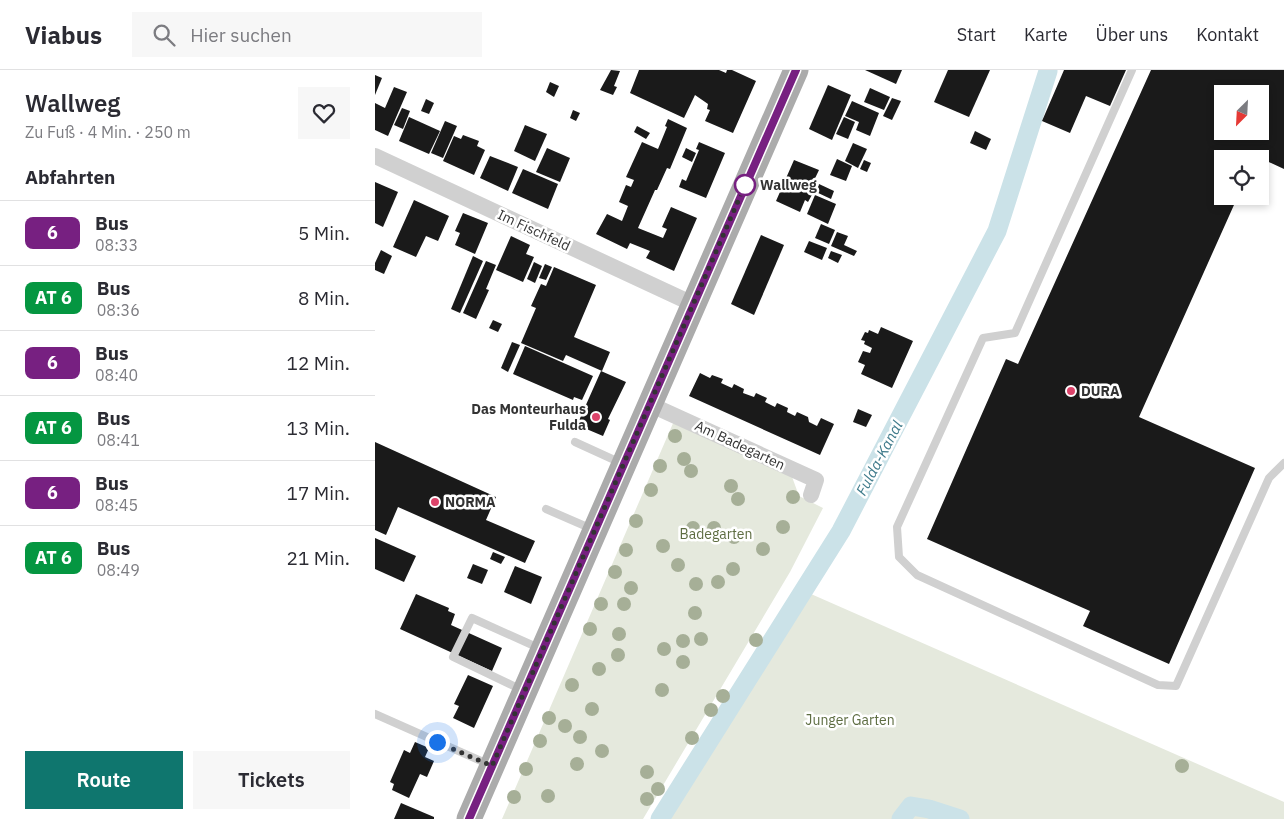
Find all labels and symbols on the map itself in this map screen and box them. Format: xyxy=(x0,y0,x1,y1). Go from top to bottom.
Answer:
north arrow xyxy=(1214,85,1269,140)
marker: Wallweg xyxy=(734,174,756,196)
place label: Wallweg xyxy=(760,176,817,194)
street label: Im Fischfeld xyxy=(495,205,573,255)
place label: DURA xyxy=(1081,382,1120,400)
marker: DURA xyxy=(1065,385,1077,397)
place label: Das Monteurhaus Fulda xyxy=(471,400,586,434)
marker: Das Monteurhaus Fulda xyxy=(590,411,602,423)
street label: Am Badegarten xyxy=(692,416,788,474)
water label: Fulda-Kanal xyxy=(851,417,907,499)
place label: NORMA xyxy=(445,493,496,511)
marker: NORMA xyxy=(429,496,441,508)
park label: Badegarten xyxy=(680,525,752,543)
park label: Junger Garten xyxy=(805,711,895,729)
your location xyxy=(425,730,450,755)

